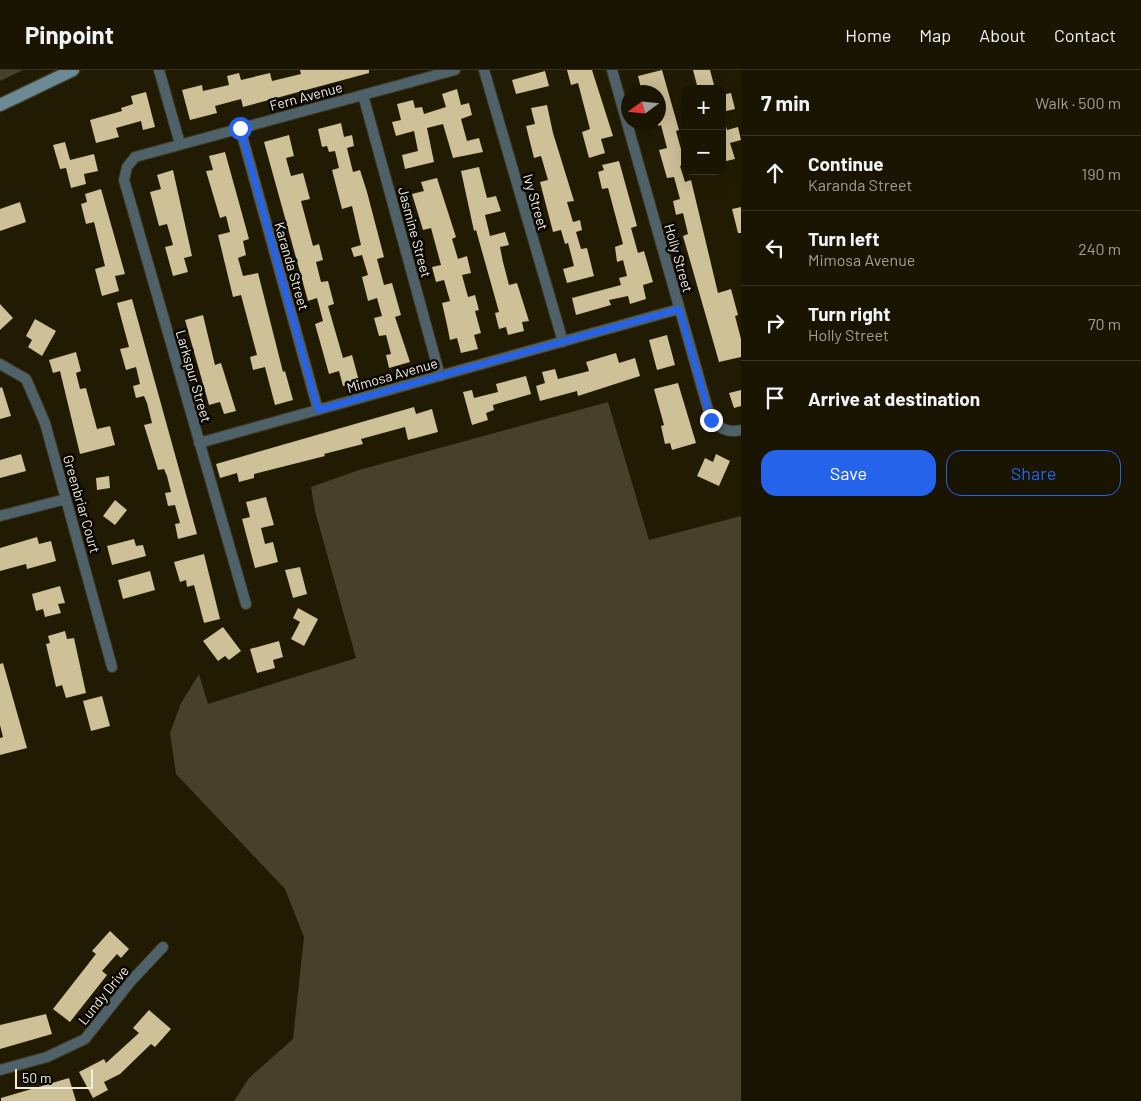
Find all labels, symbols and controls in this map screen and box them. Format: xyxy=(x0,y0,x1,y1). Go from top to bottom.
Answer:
text: Pinpoint xyxy=(25,20,114,49)
text: Home xyxy=(845,24,891,46)
text: Map xyxy=(919,24,951,46)
text: About xyxy=(979,24,1026,46)
text: Contact xyxy=(1054,24,1116,46)
street label: Fern Avenue xyxy=(268,78,344,114)
north arrow xyxy=(621,85,666,130)
map controls xyxy=(681,85,726,175)
button: + xyxy=(681,85,726,130)
text: 7 min xyxy=(761,90,810,115)
text: Walk · 500 m xyxy=(1035,93,1121,112)
route start xyxy=(229,117,252,140)
button: − xyxy=(681,130,726,175)
text: Continue xyxy=(808,152,884,175)
icon: ahead xyxy=(761,159,789,187)
text: 190 m xyxy=(1082,164,1121,183)
street label: Ivy Street xyxy=(520,172,552,232)
text: Karanda Street xyxy=(808,175,912,194)
street label: Jasmine Street xyxy=(395,185,435,279)
street label: Karanda Street xyxy=(271,220,313,312)
street label: Holly Street xyxy=(661,222,697,294)
text: Turn left xyxy=(808,227,879,250)
icon: left xyxy=(761,234,789,262)
text: 240 m xyxy=(1078,239,1121,258)
text: Mimosa Avenue xyxy=(808,250,915,269)
text: Turn right xyxy=(808,302,890,325)
icon: right xyxy=(761,309,789,337)
text: 70 m xyxy=(1088,314,1121,333)
text: Holly Street xyxy=(808,325,889,344)
street label: Larkspur Street xyxy=(173,328,215,424)
street label: Mimosa Avenue xyxy=(345,354,439,396)
icon: arrive xyxy=(761,384,789,412)
text: Arrive at destination xyxy=(808,387,980,410)
route end xyxy=(700,409,723,432)
button: Save xyxy=(761,450,936,496)
button: Share xyxy=(946,450,1121,496)
street label: Greenbriar Court xyxy=(60,453,104,555)
street label: Lundy Drive xyxy=(74,962,132,1028)
scale bar xyxy=(15,1066,92,1089)
text: 50 m xyxy=(22,1069,51,1086)

